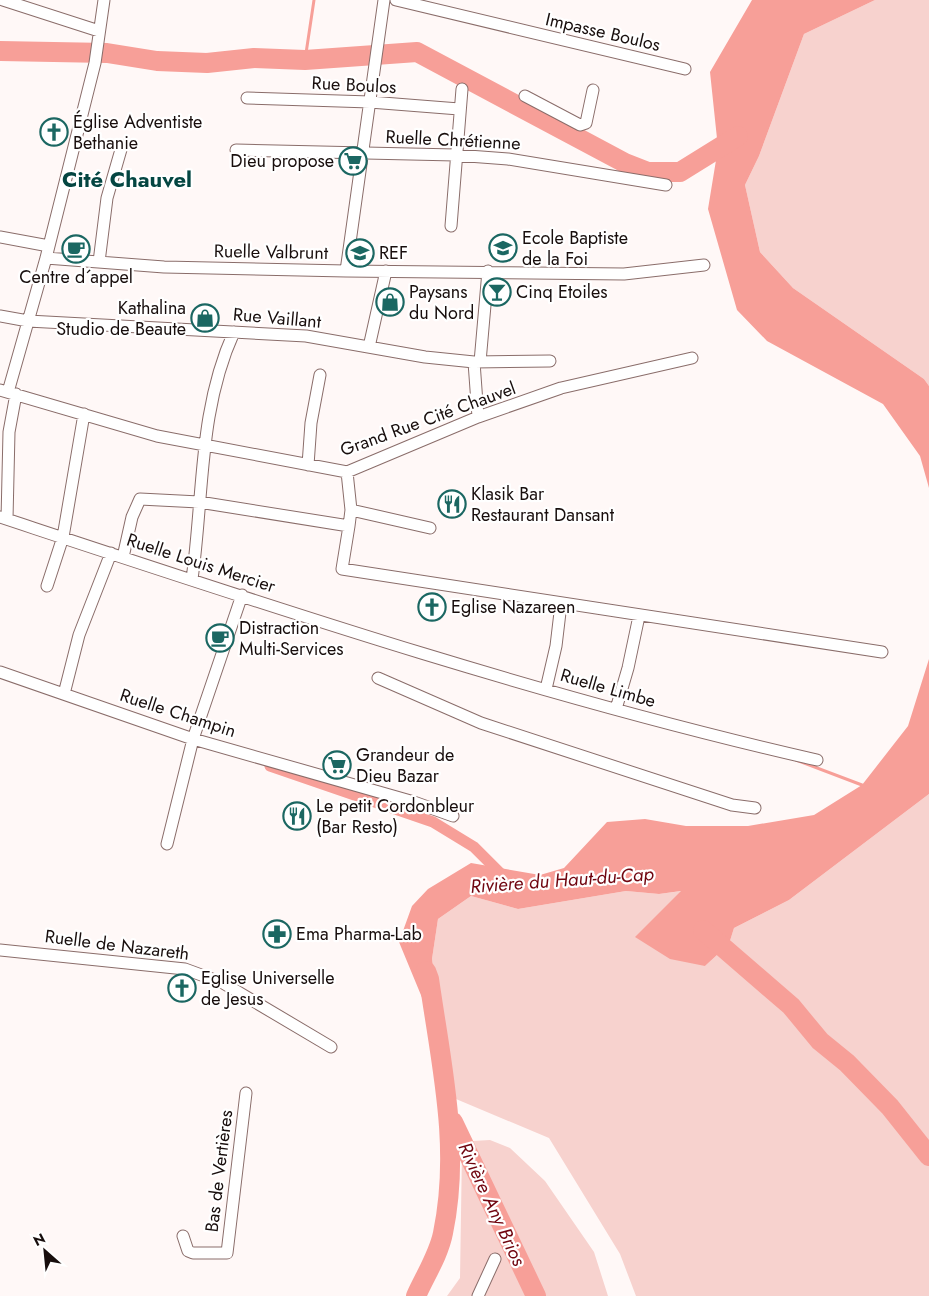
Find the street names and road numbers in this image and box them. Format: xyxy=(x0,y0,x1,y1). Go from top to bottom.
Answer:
street label: Impasse Boulos xyxy=(543,6,663,58)
street label: Rue Boulos xyxy=(311,70,397,100)
street label: Ruelle Chrétienne xyxy=(385,123,521,157)
street label: Ruelle Valbrunt xyxy=(214,238,329,266)
street label: Rue Vaillant xyxy=(232,301,323,335)
street label: Grand Rue Cité Chauvel xyxy=(337,375,519,463)
street label: Ruelle Louis Mercier xyxy=(123,527,279,600)
street label: Ruelle Limbe xyxy=(557,662,659,714)
street label: Ruelle Champin xyxy=(117,682,239,744)
street label: Ruelle de Nazareth xyxy=(43,923,191,967)
street label: Bas de Vertières xyxy=(199,1108,239,1234)

